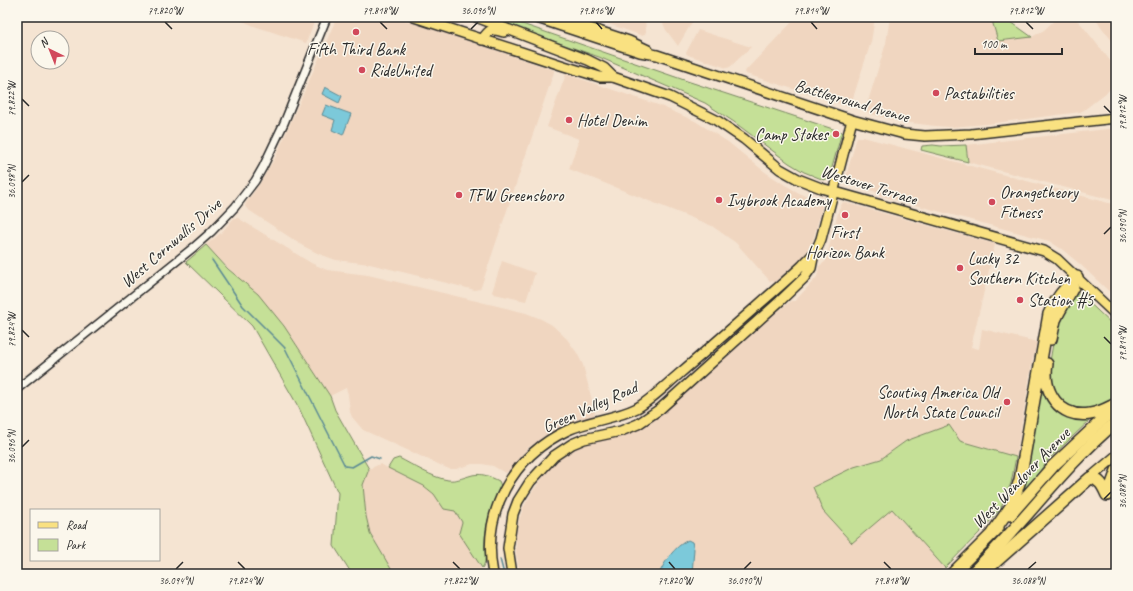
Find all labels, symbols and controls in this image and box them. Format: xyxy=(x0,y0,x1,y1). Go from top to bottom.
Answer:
text: 79.820°W xyxy=(148,4,184,17)
text: 79.818°W xyxy=(363,4,399,17)
text: 36.096°N xyxy=(461,4,497,17)
text: 79.816°W xyxy=(579,4,615,17)
text: 79.814°W xyxy=(794,4,830,17)
text: 79.812°W xyxy=(1009,4,1045,17)
marker: Fifth Third Bank xyxy=(351,27,361,37)
north arrow xyxy=(30,30,70,70)
scale bar xyxy=(975,30,1062,56)
text: N xyxy=(36,34,52,50)
text: 100 m xyxy=(981,36,1008,52)
place label: Fifth Third Bank xyxy=(307,39,407,60)
place label: RideUnited xyxy=(370,60,434,81)
marker: RideUnited xyxy=(357,65,367,75)
street label: Battleground Avenue xyxy=(792,75,913,128)
text: 79.822°W xyxy=(5,80,18,116)
place label: Pastabilities xyxy=(944,83,1016,104)
marker: Pastabilities xyxy=(931,88,941,98)
text: 79.812°W xyxy=(1116,94,1129,130)
place label: Hotel Denim xyxy=(577,110,648,131)
marker: Hotel Denim xyxy=(564,115,574,125)
place label: Camp Stokes xyxy=(755,124,829,145)
marker: Camp Stokes xyxy=(831,129,841,139)
street label: Westover Terrace xyxy=(819,160,921,210)
text: 36.098°N xyxy=(5,163,18,199)
place label: Orangetheory Fitness xyxy=(1000,182,1079,223)
place label: TFW Greensboro xyxy=(467,185,564,206)
marker: TFW Greensboro xyxy=(454,190,464,200)
place label: Ivybrook Academy xyxy=(727,190,832,211)
street label: West Cornwallis Drive xyxy=(116,193,227,292)
marker: Ivybrook Academy xyxy=(714,195,724,205)
marker: Orangetheory Fitness xyxy=(987,197,997,207)
text: 36.090°N xyxy=(1116,208,1129,244)
marker: First Horizon Bank xyxy=(840,210,850,220)
place label: First Horizon Bank xyxy=(806,222,886,263)
place label: Lucky 32 Southern Kitchen xyxy=(968,248,1070,289)
marker: Lucky 32 Southern Kitchen xyxy=(955,263,965,273)
place label: Station #5 xyxy=(1028,290,1095,311)
marker: Station #5 xyxy=(1015,295,1025,305)
text: 79.824°W xyxy=(5,311,18,347)
text: 79.814°W xyxy=(1116,325,1129,361)
street label: Green Valley Road xyxy=(539,376,643,437)
place label: Scouting America Old North State Council xyxy=(877,382,1002,423)
marker: Scouting America Old North State Council xyxy=(1002,397,1012,407)
street label: West Wendover Avenue xyxy=(968,422,1075,533)
text: 36.096°N xyxy=(5,428,18,464)
text: 36.088°N xyxy=(1116,473,1129,509)
legend xyxy=(30,509,160,561)
text: Road xyxy=(66,517,88,533)
text: Park xyxy=(66,537,87,553)
text: 36.094°N xyxy=(159,574,195,587)
text: 79.824°W xyxy=(228,574,264,587)
text: 79.822°W xyxy=(443,574,479,587)
text: 79.820°W xyxy=(658,574,694,587)
text: 36.090°N xyxy=(727,574,763,587)
text: 79.818°W xyxy=(874,574,910,587)
text: 36.088°N xyxy=(1011,574,1047,587)

